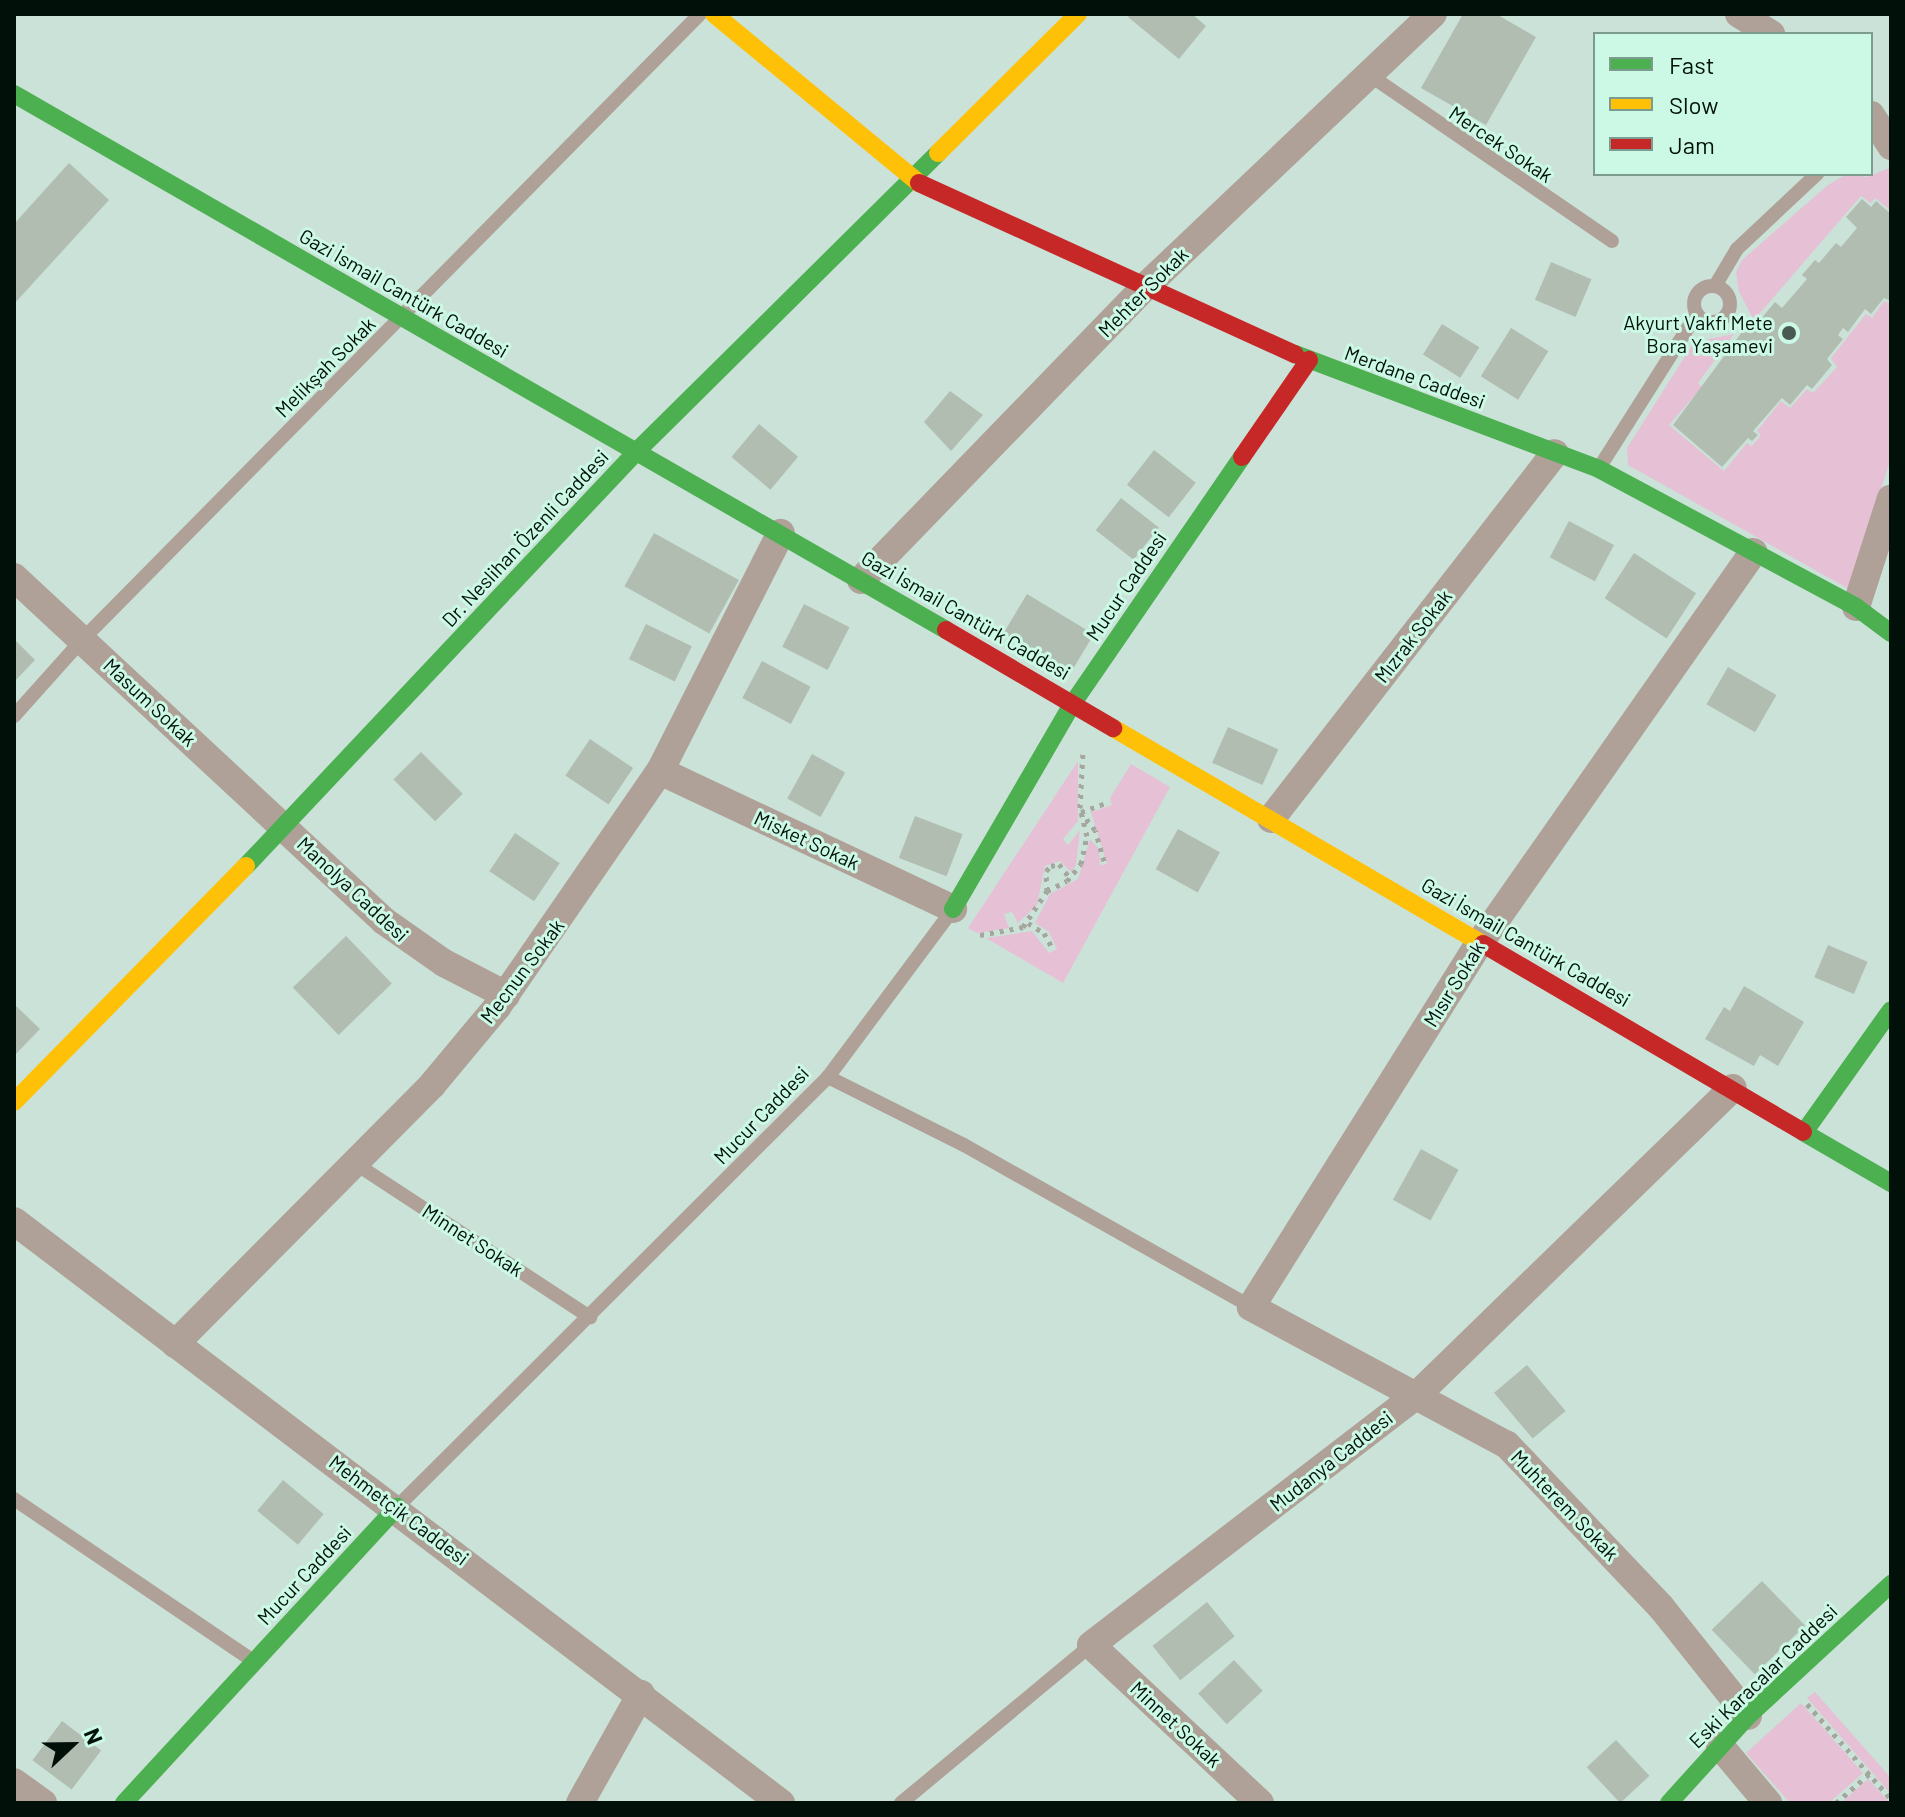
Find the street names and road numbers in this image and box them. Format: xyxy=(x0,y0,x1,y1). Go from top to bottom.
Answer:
street label: Mercek Sokak xyxy=(1445,101,1557,187)
street label: Gazi İsmail Cantürk Caddesi xyxy=(295,223,513,363)
street label: Mehter Sokak xyxy=(1093,242,1193,342)
street label: Melikşah Sokak xyxy=(270,312,380,422)
street label: Merdane Caddesi xyxy=(1341,340,1489,414)
street label: Dr. Neslihan Özenli Caddesi xyxy=(437,444,613,632)
street label: Mucur Caddesi xyxy=(1081,527,1171,645)
street label: Gazi İsmail Cantürk Caddesi xyxy=(857,545,1075,685)
street label: Mızrak Sokak xyxy=(1369,585,1457,687)
street label: Masum Sokak xyxy=(99,653,201,751)
street label: Misket Sokak xyxy=(751,805,863,875)
street label: Manolya Caddesi xyxy=(292,831,414,947)
street label: Gazi İsmail Cantürk Caddesi xyxy=(1417,872,1635,1012)
street label: Mecnun Sokak xyxy=(475,914,569,1028)
street label: Mısır Sokak xyxy=(1418,937,1490,1031)
street label: Mucur Caddesi xyxy=(708,1061,814,1169)
street label: Minnet Sokak xyxy=(418,1199,528,1281)
street label: Mudanya Caddesi xyxy=(1265,1406,1397,1516)
street label: Muhterem Sokak xyxy=(1506,1445,1624,1565)
street label: Mehmetçik Caddesi xyxy=(325,1450,473,1570)
street label: Mucur Caddesi xyxy=(252,1520,356,1630)
street label: Eski Karacalar Caddesi xyxy=(1684,1599,1842,1753)
street label: Minnet Sokak xyxy=(1126,1676,1226,1772)

